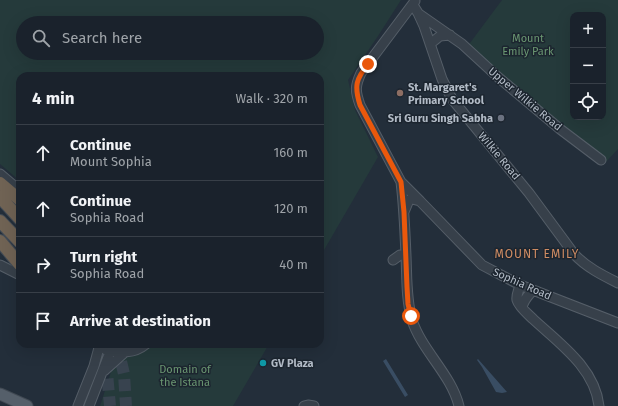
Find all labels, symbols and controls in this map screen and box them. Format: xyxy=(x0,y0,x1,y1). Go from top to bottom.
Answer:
map controls xyxy=(570,12,606,120)
button: + xyxy=(570,12,606,48)
search box xyxy=(16,16,324,60)
icon: search xyxy=(30,27,52,49)
text: Search here xyxy=(62,29,142,47)
park label: Mount Emily Park xyxy=(502,32,554,58)
button: − xyxy=(570,48,606,84)
route end xyxy=(359,55,377,73)
street label: Upper Wilkie Road xyxy=(486,64,564,134)
place label: St. Margaret's Primary School xyxy=(408,81,485,107)
button: locate xyxy=(570,84,606,120)
text: 4 min xyxy=(32,88,75,109)
marker: St. Margaret's Primary School xyxy=(395,88,405,98)
text: Walk · 320 m xyxy=(236,91,308,106)
place label: Sri Guru Singh Sabha xyxy=(388,112,493,125)
marker: Sri Guru Singh Sabha xyxy=(496,113,506,123)
street label: Wilkie Road xyxy=(475,129,523,183)
text: Continue xyxy=(70,136,131,154)
icon: ahead xyxy=(32,142,54,164)
text: 160 m xyxy=(274,145,308,160)
text: Mount Sophia xyxy=(70,154,152,169)
text: Continue xyxy=(70,192,131,210)
icon: ahead xyxy=(32,198,54,220)
text: 120 m xyxy=(274,201,308,216)
text: Sophia Road xyxy=(70,210,144,225)
district label: MOUNT EMILY xyxy=(495,247,579,261)
text: Turn right xyxy=(70,248,137,266)
icon: right xyxy=(32,254,54,276)
text: 40 m xyxy=(279,257,308,272)
street label: Sophia Road xyxy=(491,265,553,303)
text: Sophia Road xyxy=(70,266,144,281)
route start xyxy=(402,307,420,325)
icon: arrive xyxy=(32,310,54,332)
text: Arrive at destination xyxy=(70,312,211,330)
place label: GV Plaza xyxy=(271,357,314,370)
marker: GV Plaza xyxy=(258,358,268,368)
park label: Domain of the Istana xyxy=(159,363,212,389)

